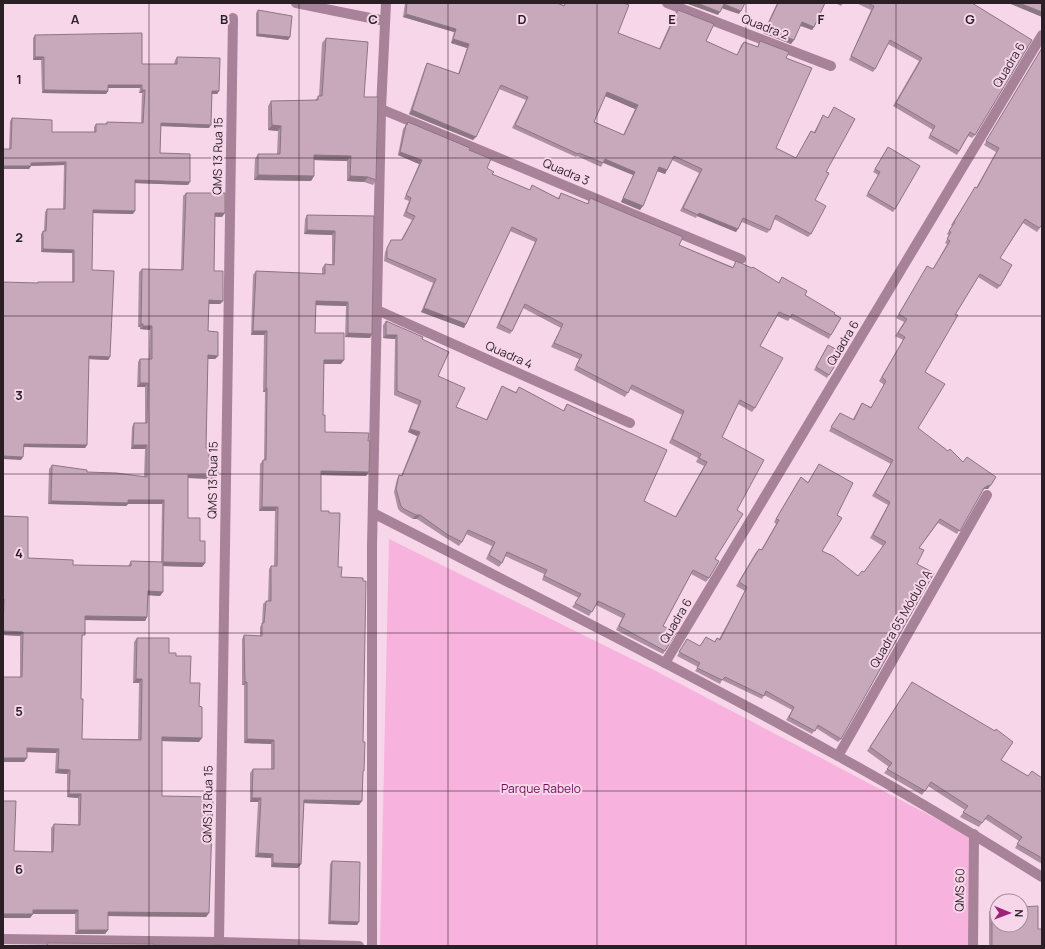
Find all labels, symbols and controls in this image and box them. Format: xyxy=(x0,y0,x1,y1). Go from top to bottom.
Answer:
text: A xyxy=(71,10,80,28)
text: B xyxy=(220,10,228,28)
text: C xyxy=(368,10,378,28)
text: D xyxy=(517,10,527,28)
text: E xyxy=(668,10,676,28)
street label: Quadra 2 xyxy=(739,10,792,43)
text: F xyxy=(818,10,825,28)
text: G xyxy=(965,10,975,28)
street label: Quadra 6 xyxy=(988,39,1029,91)
text: 1 xyxy=(16,70,22,88)
street label: QMS 13 Rua 15 xyxy=(208,117,227,195)
street label: Quadra 3 xyxy=(540,154,592,189)
text: 2 xyxy=(15,228,23,246)
street label: Quadra 6 xyxy=(822,317,863,369)
street label: Quadra 4 xyxy=(483,337,535,372)
text: 3 xyxy=(15,386,23,404)
street label: QMS 13 Rua 15 xyxy=(203,441,222,519)
text: 4 xyxy=(15,544,23,562)
street label: Quadra 65 Módulo A xyxy=(865,566,936,671)
street label: Quadra 6 xyxy=(655,595,696,647)
text: 5 xyxy=(15,702,23,720)
street label: QMS 13 Rua 15 xyxy=(198,765,217,843)
park label: Parque Rabelo xyxy=(501,780,581,797)
text: 6 xyxy=(15,860,23,878)
street label: QMS 60 xyxy=(951,868,968,912)
north arrow xyxy=(989,893,1029,933)
text: N xyxy=(1012,909,1027,917)

